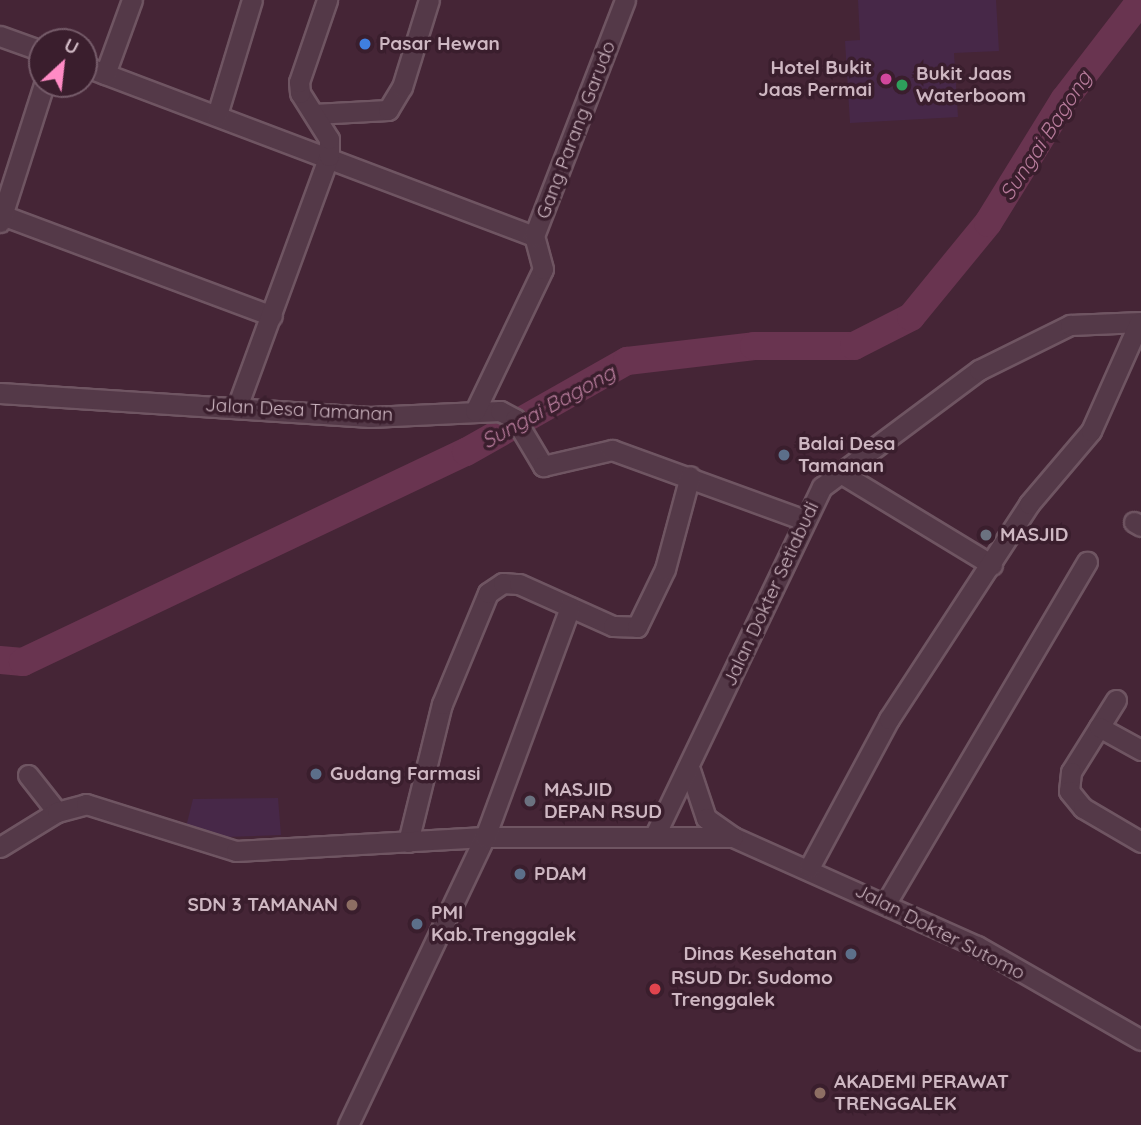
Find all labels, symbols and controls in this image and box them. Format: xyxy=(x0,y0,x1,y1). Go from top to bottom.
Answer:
north arrow xyxy=(28,28,98,98)
text: U xyxy=(60,32,83,60)
place label: Pasar Hewan xyxy=(379,33,500,55)
marker: Pasar Hewan xyxy=(357,36,373,52)
street label: Gang Parang Garudo xyxy=(532,38,620,222)
place label: Hotel Bukit Jaas Permai xyxy=(758,57,872,101)
place label: Bukit Jaas Waterboom xyxy=(916,63,1026,107)
water label: Sungai Bagong xyxy=(994,66,1096,204)
marker: Hotel Bukit Jaas Permai xyxy=(878,71,894,87)
marker: Bukit Jaas Waterboom xyxy=(894,77,910,93)
water label: Sungai Bagong xyxy=(477,359,619,453)
street label: Jalan Desa Tamanan xyxy=(204,394,394,426)
place label: Balai Desa Tamanan xyxy=(798,433,895,477)
marker: Balai Desa Tamanan xyxy=(776,447,792,463)
street label: Jalan Dokter Setiabudi xyxy=(718,498,824,690)
place label: MASJID xyxy=(1000,524,1068,546)
marker: MASJID xyxy=(978,527,994,543)
place label: Gudang Farmasi xyxy=(330,763,481,785)
marker: Gudang Farmasi xyxy=(308,766,324,782)
place label: MASJID DEPAN RSUD xyxy=(544,779,662,823)
marker: MASJID DEPAN RSUD xyxy=(522,793,538,809)
place label: PDAM xyxy=(534,863,587,885)
marker: PDAM xyxy=(512,866,528,882)
street label: Jalan Dokter Sutomo xyxy=(851,879,1029,985)
place label: SDN 3 TAMANAN xyxy=(187,894,338,916)
marker: SDN 3 TAMANAN xyxy=(344,897,360,913)
place label: PMI Kab.Trenggalek xyxy=(431,902,576,946)
marker: PMI Kab.Trenggalek xyxy=(409,916,425,932)
place label: Dinas Kesehatan xyxy=(683,943,837,965)
marker: Dinas Kesehatan xyxy=(843,946,859,962)
place label: RSUD Dr. Sudomo Trenggalek xyxy=(671,967,833,1011)
marker: RSUD Dr. Sudomo Trenggalek xyxy=(645,979,665,999)
place label: AKADEMI PERAWAT TRENGGALEK xyxy=(834,1071,1009,1115)
marker: AKADEMI PERAWAT TRENGGALEK xyxy=(812,1085,828,1101)

